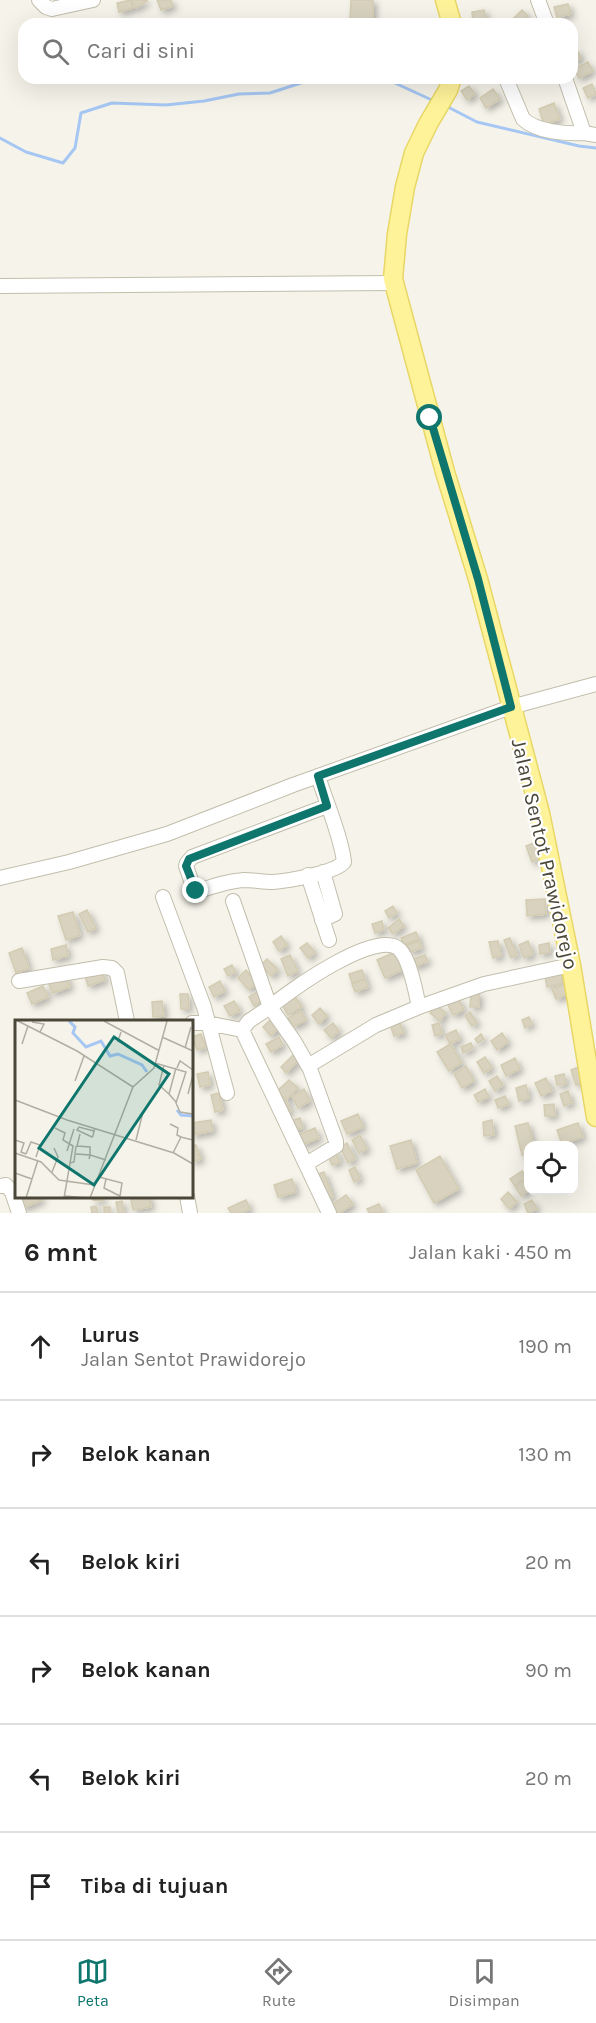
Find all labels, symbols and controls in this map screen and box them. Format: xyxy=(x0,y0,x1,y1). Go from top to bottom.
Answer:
search box xyxy=(18,18,578,84)
icon: search xyxy=(39,35,72,68)
text: Cari di sini xyxy=(87,38,195,64)
route start xyxy=(416,404,442,430)
street label: Jalan Sentot Prawidorejo xyxy=(507,736,583,972)
route end xyxy=(182,877,208,903)
inset map xyxy=(15,1020,194,1198)
map controls xyxy=(524,1141,578,1195)
button: locate xyxy=(524,1141,578,1195)
text: 6 mnt xyxy=(24,1237,98,1268)
text: Jalan kaki · 450 m xyxy=(409,1241,572,1264)
text: Lurus xyxy=(81,1322,140,1348)
icon: ahead xyxy=(24,1330,57,1363)
text: 190 m xyxy=(518,1335,572,1358)
text: Jalan Sentot Prawidorejo xyxy=(81,1348,306,1371)
icon: right xyxy=(24,1438,57,1471)
text: Belok kanan xyxy=(81,1441,211,1467)
text: 130 m xyxy=(518,1443,572,1466)
icon: left xyxy=(24,1546,57,1579)
text: Belok kiri xyxy=(81,1549,181,1575)
text: 20 m xyxy=(525,1551,572,1574)
icon: right xyxy=(24,1654,57,1687)
text: Belok kanan xyxy=(81,1657,211,1683)
text: 90 m xyxy=(525,1659,572,1682)
icon: left xyxy=(24,1762,57,1795)
text: Belok kiri xyxy=(81,1765,181,1791)
text: 20 m xyxy=(525,1767,572,1790)
icon: arrive xyxy=(24,1870,57,1903)
text: Tiba di tujuan xyxy=(81,1873,228,1899)
tab: Peta xyxy=(76,1955,109,2010)
tab: Rute xyxy=(262,1955,296,2010)
tab: Disimpan xyxy=(448,1955,520,2010)

